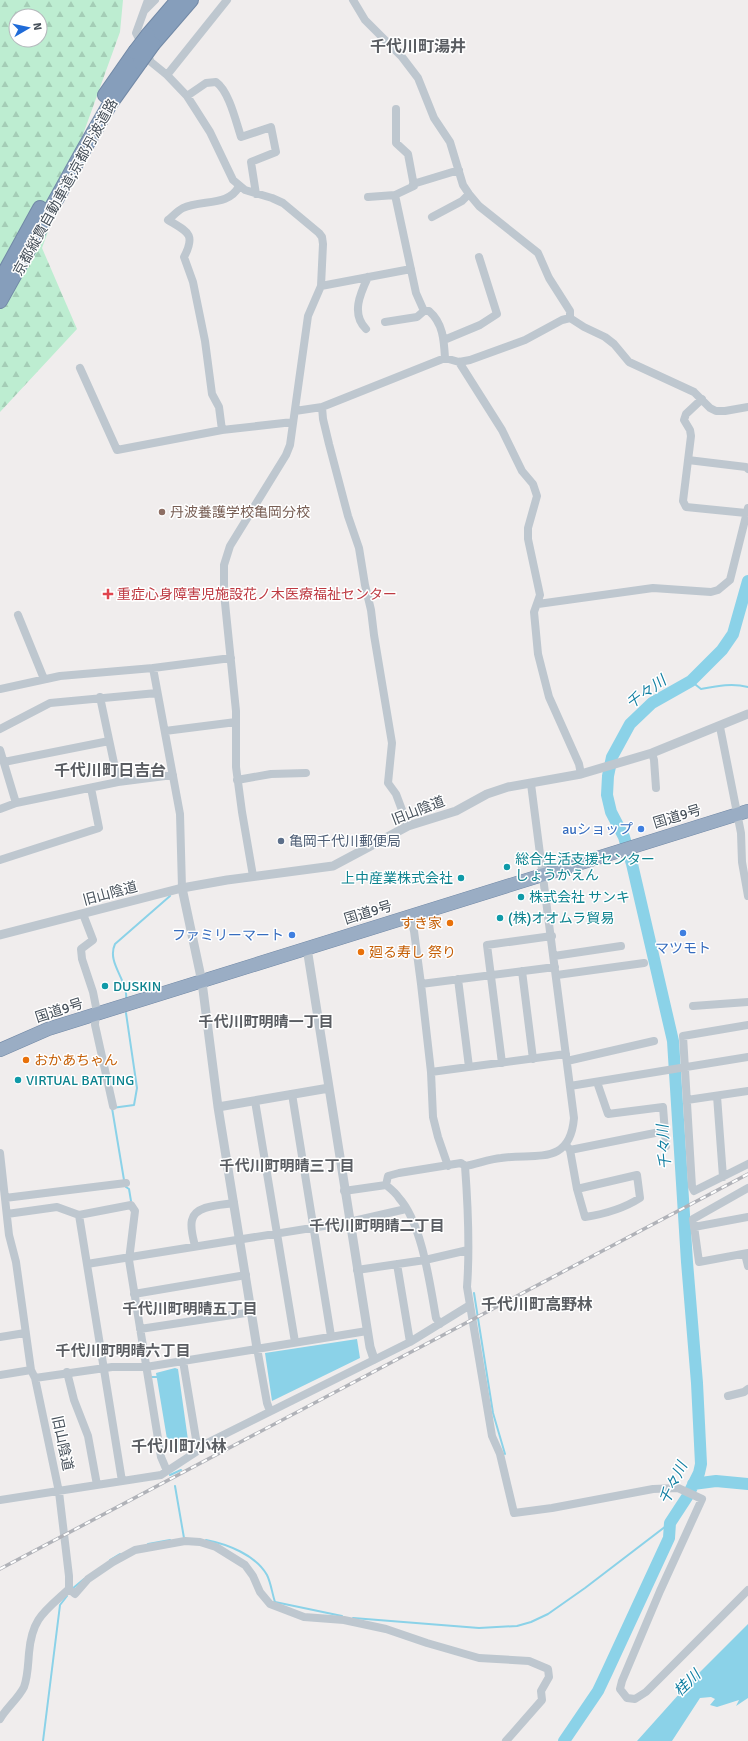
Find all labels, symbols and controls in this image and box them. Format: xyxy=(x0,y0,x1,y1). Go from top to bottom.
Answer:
north arrow xyxy=(8,8,48,48)
text: N xyxy=(30,22,44,31)
district label: 千代川町湯井 xyxy=(370,37,466,57)
street label: 京都縦貫自動車道;京都丹波道路 xyxy=(10,96,121,279)
place label: 丹波養護学校亀岡分校 xyxy=(170,504,310,521)
marker: 丹波養護学校亀岡分校 xyxy=(157,507,167,517)
place label: 重症心身障害児施設花ノ木医療福祉センター xyxy=(117,586,397,603)
marker: 重症心身障害児施設花ノ木医療福祉センター xyxy=(102,588,114,600)
water label: 千々川 xyxy=(623,670,671,713)
district label: 千代川町日吉台 xyxy=(54,761,166,781)
street label: 旧山陰道 xyxy=(389,792,447,828)
street label: 国道9号 xyxy=(651,801,703,832)
place label: auショップ xyxy=(562,821,633,838)
marker: auショップ xyxy=(636,824,646,834)
place label: 亀岡千代川郵便局 xyxy=(289,833,401,850)
marker: 亀岡千代川郵便局 xyxy=(276,836,286,846)
place label: 総合生活支援センター しょうかえん xyxy=(515,851,655,884)
marker: 総合生活支援センター しょうかえん xyxy=(502,862,512,872)
place label: 上中産業株式会社 xyxy=(341,870,453,887)
marker: 上中産業株式会社 xyxy=(456,873,466,883)
street label: 旧山陰道 xyxy=(81,878,139,909)
place label: 株式会社 サンキ xyxy=(529,889,630,906)
marker: 株式会社 サンキ xyxy=(516,892,526,902)
street label: 国道9号 xyxy=(342,897,394,928)
place label: (株)オオムラ貿易 xyxy=(508,910,614,927)
marker: (株)オオムラ貿易 xyxy=(495,913,505,923)
place label: すき家 xyxy=(400,915,442,932)
marker: すき家 xyxy=(445,918,455,928)
place label: ファミリーマート xyxy=(172,927,284,944)
marker: マツモト xyxy=(678,928,688,938)
marker: ファミリーマート xyxy=(287,930,297,940)
place label: マツモト xyxy=(655,940,711,957)
place label: 廻る寿し 祭り xyxy=(369,944,456,961)
marker: 廻る寿し 祭り xyxy=(356,947,366,957)
place label: DUSKIN xyxy=(113,978,161,995)
marker: DUSKIN xyxy=(100,981,110,991)
street label: 国道9号 xyxy=(33,995,85,1026)
district label: 千代川町明晴一丁目 xyxy=(198,1013,334,1031)
place label: おかあちゃん xyxy=(34,1052,118,1069)
marker: おかあちゃん xyxy=(21,1055,31,1065)
place label: VIRTUAL BATTING xyxy=(26,1072,134,1089)
marker: VIRTUAL BATTING xyxy=(13,1075,23,1085)
water label: 千々川 xyxy=(653,1122,675,1170)
district label: 千代川町明晴三丁目 xyxy=(219,1157,355,1175)
district label: 千代川町明晴二丁目 xyxy=(309,1217,445,1235)
district label: 千代川町高野林 xyxy=(481,1295,593,1315)
district label: 千代川町明晴五丁目 xyxy=(122,1300,258,1318)
district label: 千代川町明晴六丁目 xyxy=(55,1342,191,1360)
street label: 旧山陰道 xyxy=(48,1414,77,1472)
district label: 千代川町小林 xyxy=(131,1437,227,1457)
water label: 千々川 xyxy=(655,1457,692,1507)
water label: 桂川 xyxy=(670,1665,705,1700)

